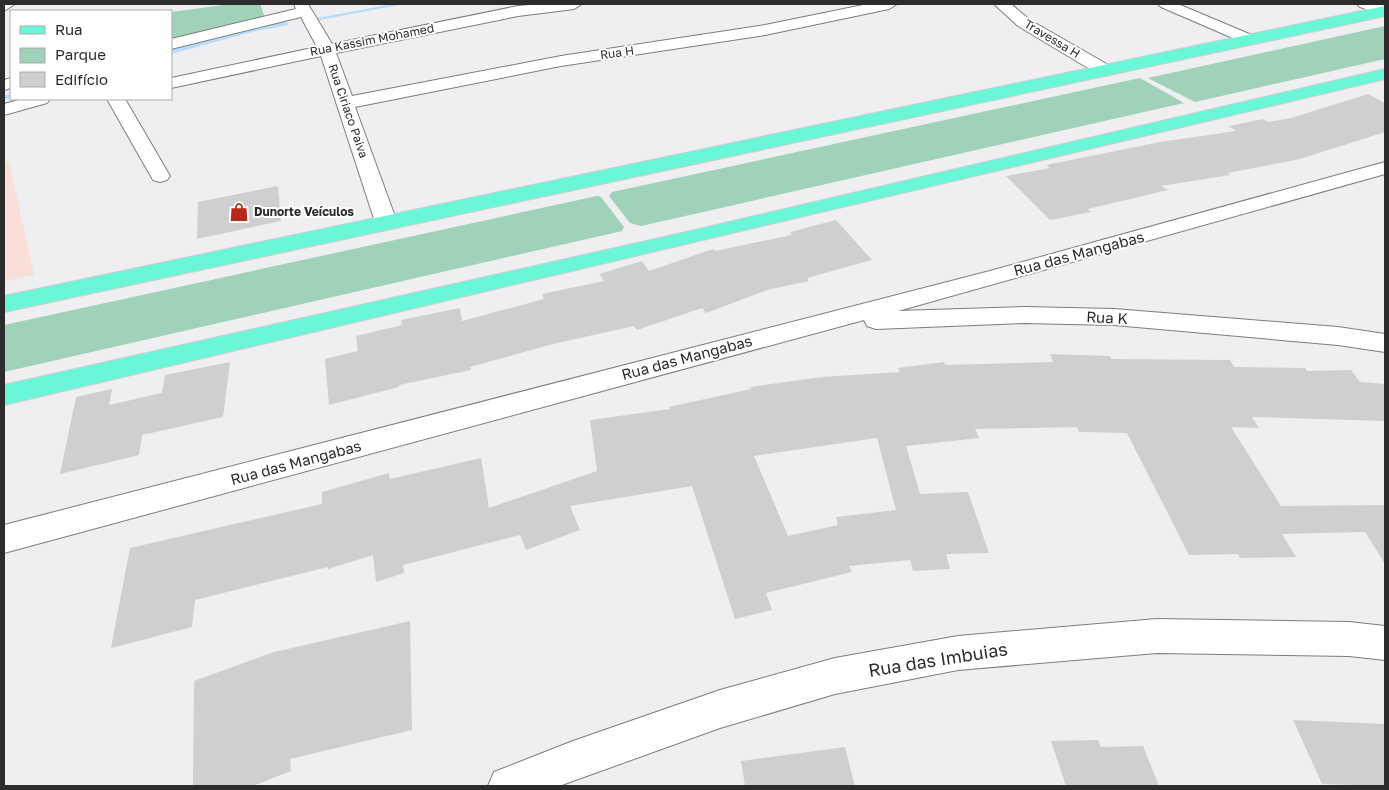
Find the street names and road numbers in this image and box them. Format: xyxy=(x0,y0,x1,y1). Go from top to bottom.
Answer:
street label: Travessa H xyxy=(1022,16,1083,61)
street label: Rua Kassim Mohamed xyxy=(309,20,435,59)
street label: Rua H xyxy=(599,43,635,62)
street label: Rua Ciriaco Paiva xyxy=(325,62,372,160)
street label: Rua das Mangabas xyxy=(1011,227,1146,279)
street label: Rua K xyxy=(1086,307,1128,327)
street label: Rua das Mangabas xyxy=(619,331,754,383)
street label: Rua das Mangabas xyxy=(228,436,363,488)
street label: Rua das Imbuias xyxy=(867,637,1009,681)

